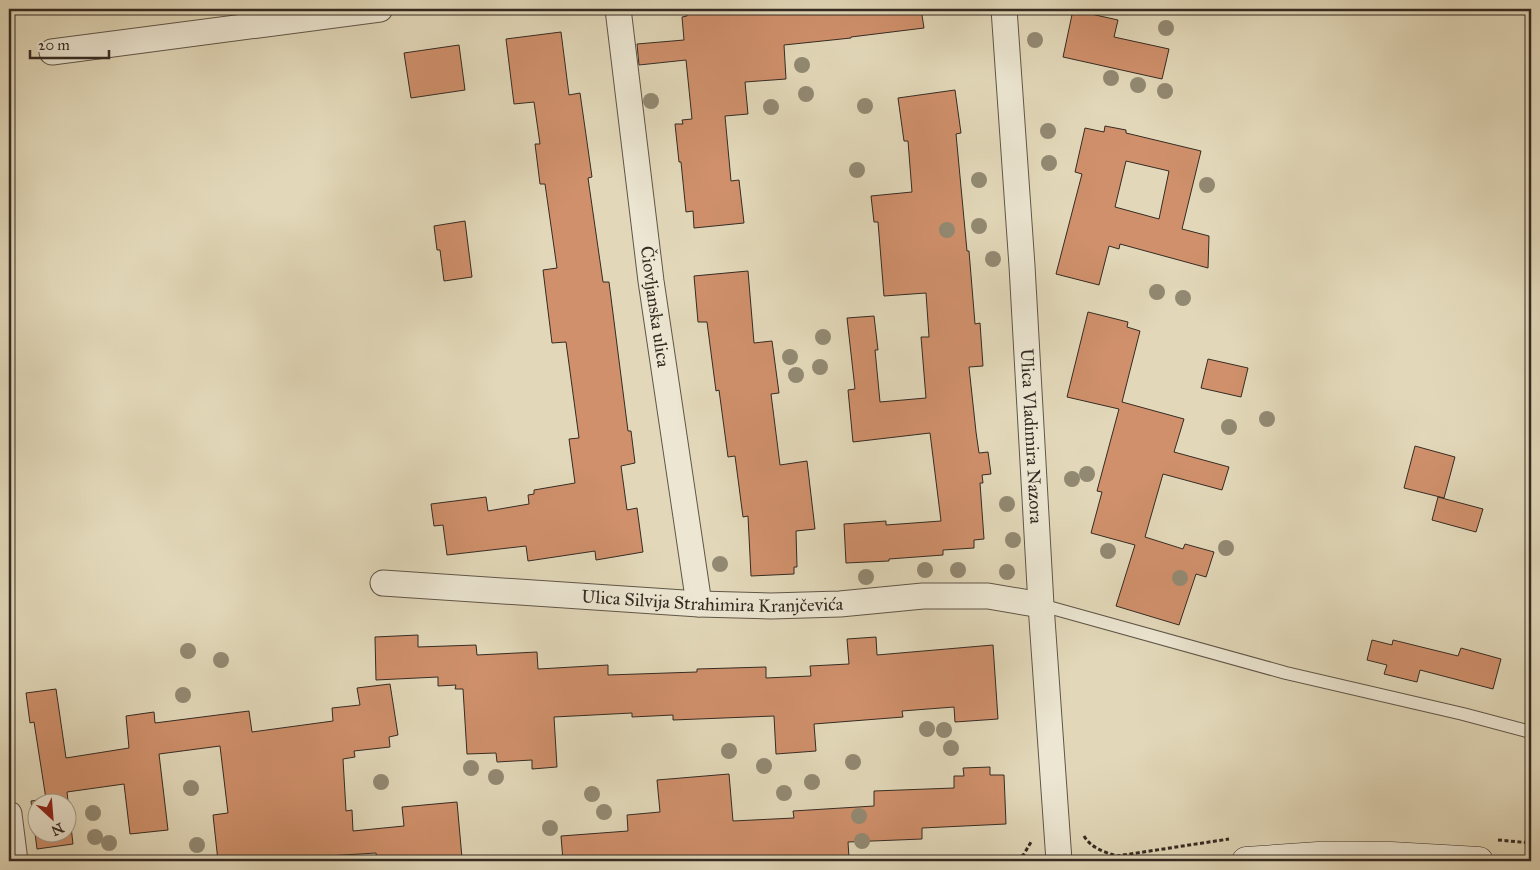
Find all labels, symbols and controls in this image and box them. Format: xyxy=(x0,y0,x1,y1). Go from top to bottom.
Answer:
scale bar xyxy=(30,28,109,60)
text: 20 m xyxy=(38,36,70,54)
street label: Čiovljanska ulica xyxy=(636,245,675,369)
street label: Ulica Vladimira Nazora xyxy=(1016,348,1047,525)
street label: Ulica Silvija Strahimira Kranjčevića xyxy=(581,585,844,617)
north arrow xyxy=(28,792,78,842)
text: N xyxy=(48,819,67,840)

